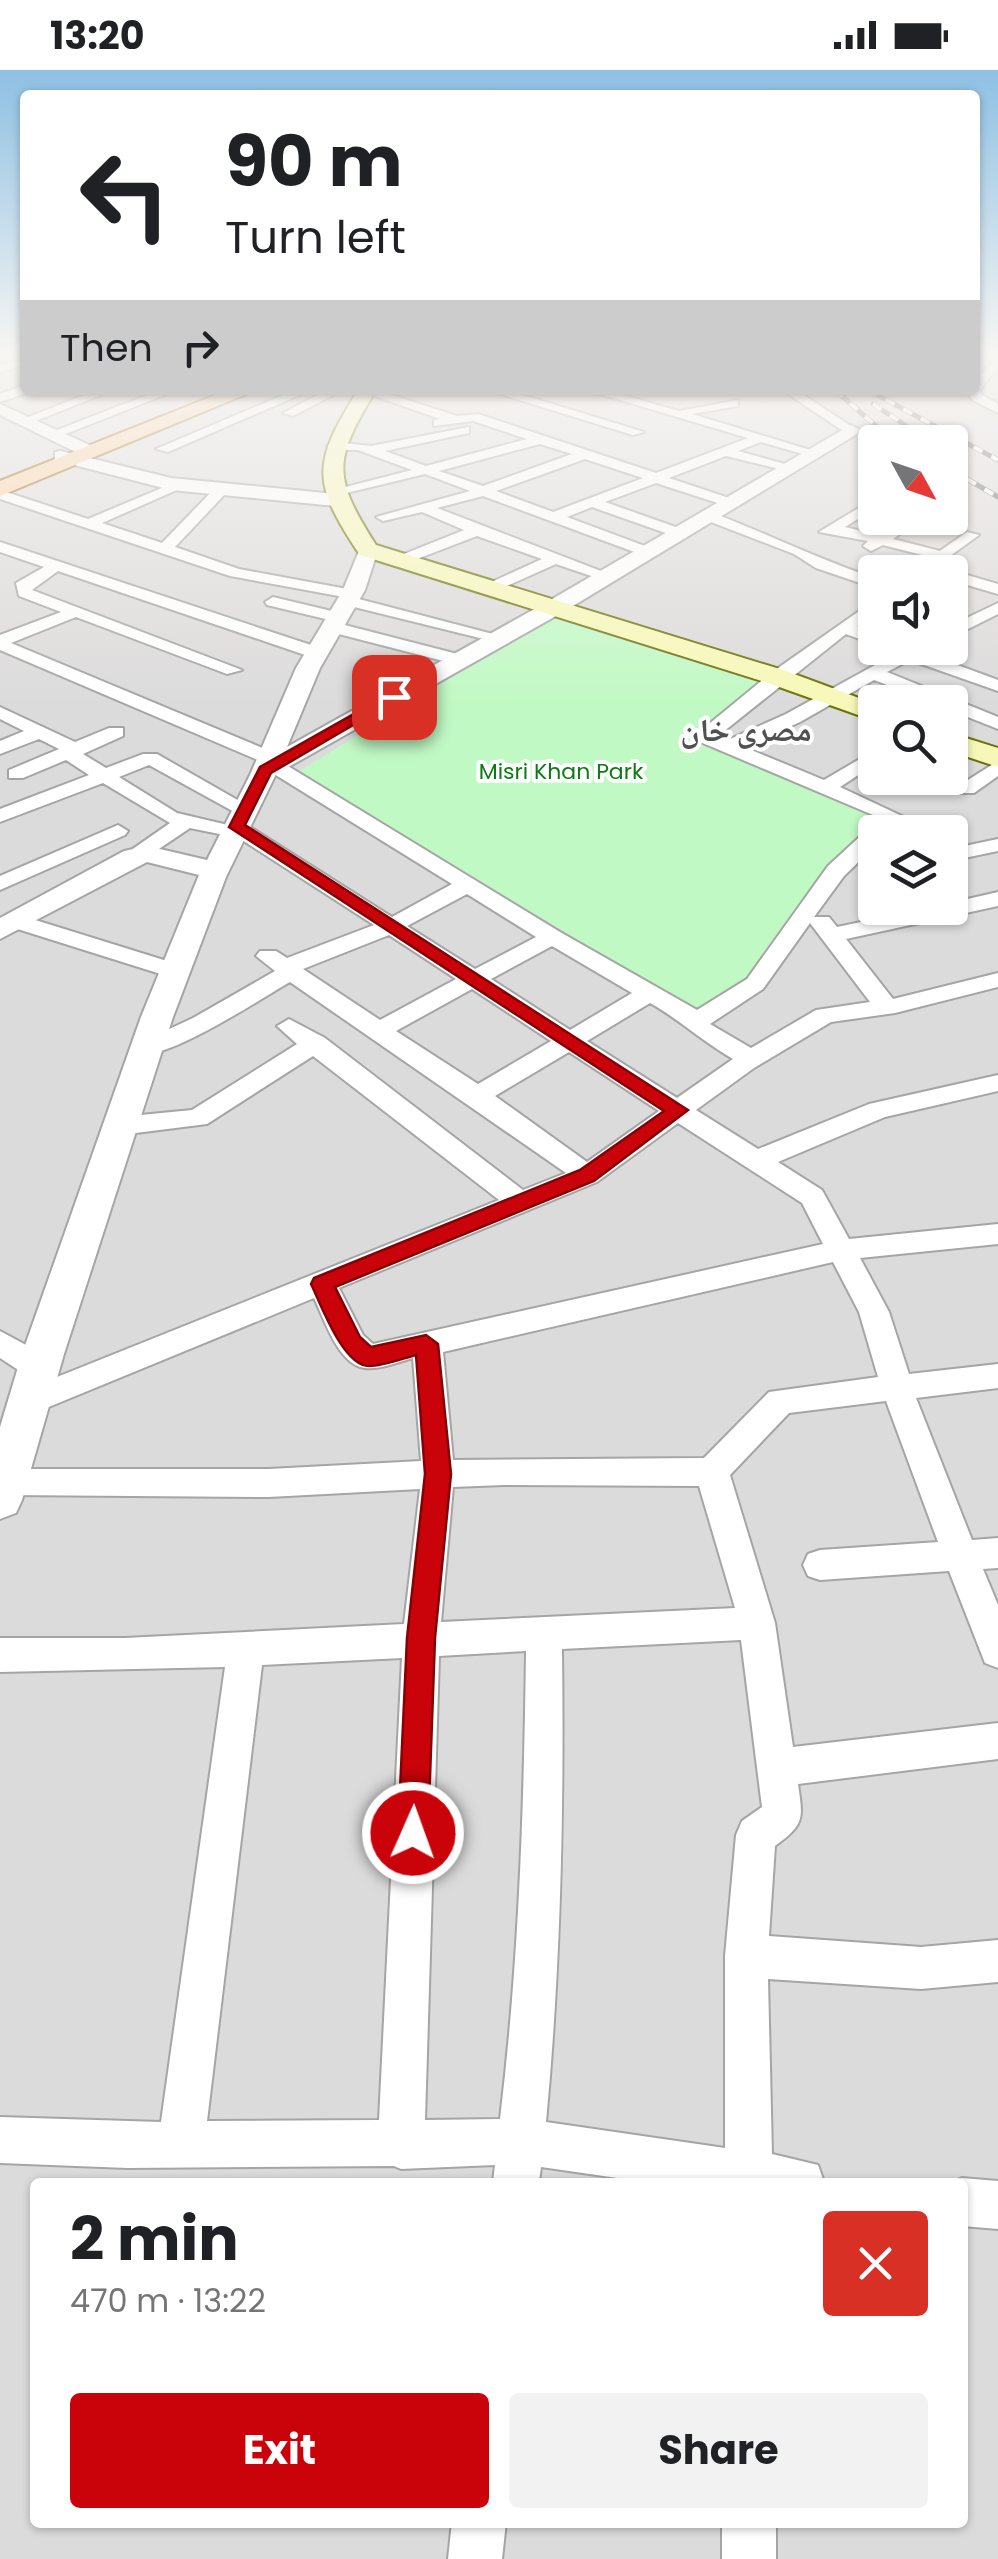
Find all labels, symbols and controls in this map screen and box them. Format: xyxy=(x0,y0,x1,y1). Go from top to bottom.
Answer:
text: 13:20 xyxy=(50,9,145,62)
text: 90 m xyxy=(225,112,403,211)
icon: left xyxy=(60,130,190,260)
text: Turn left xyxy=(225,206,406,269)
icon: right xyxy=(173,320,228,375)
text: Then xyxy=(60,321,153,374)
north arrow xyxy=(858,425,968,535)
map controls xyxy=(858,425,968,925)
button: sound xyxy=(858,555,968,665)
pin xyxy=(352,655,437,740)
icon: arrive xyxy=(367,670,422,725)
button: search xyxy=(858,685,968,795)
district label: مصری خان xyxy=(680,707,812,752)
park label: Misri Khan Park xyxy=(479,756,644,787)
button: layers xyxy=(858,815,968,925)
position arrow xyxy=(361,1781,465,1885)
text: 2 min xyxy=(70,2197,239,2281)
button: close xyxy=(823,2211,928,2316)
text: 470 m · 13:22 xyxy=(70,2278,266,2323)
button: Exit xyxy=(70,2393,489,2508)
button: Share xyxy=(509,2393,928,2508)

